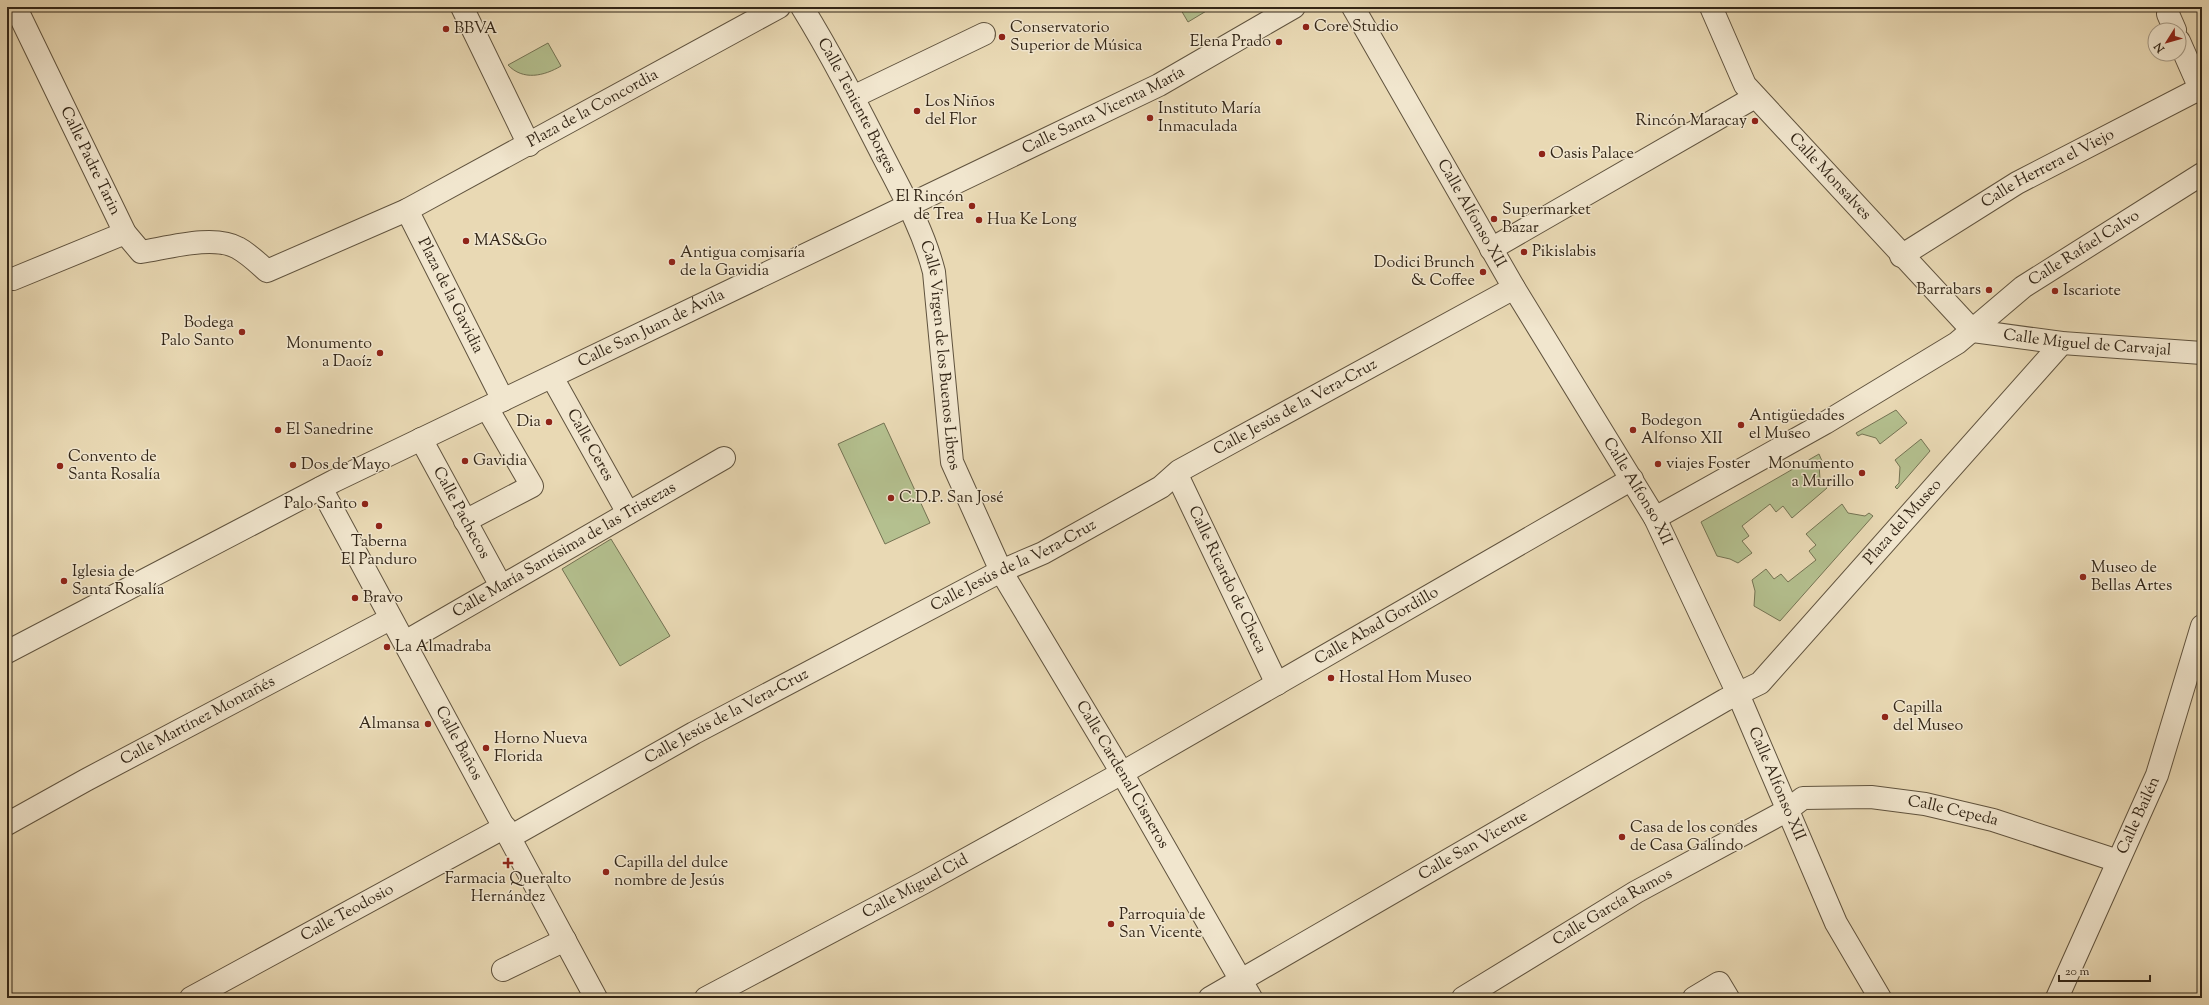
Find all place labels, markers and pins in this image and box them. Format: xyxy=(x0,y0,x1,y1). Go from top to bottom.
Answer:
place label: Core Studio xyxy=(1314,16,1399,39)
place label: Conservatorio Superior de Música xyxy=(1010,17,1143,58)
place label: BBVA xyxy=(454,18,497,41)
marker: Core Studio xyxy=(1301,22,1311,32)
marker: BBVA xyxy=(441,24,451,34)
place label: Elena Prado xyxy=(1190,31,1271,54)
marker: Conservatorio Superior de Música xyxy=(997,32,1007,42)
marker: Elena Prado xyxy=(1274,37,1284,47)
place label: Los Niños del Flor xyxy=(925,91,995,132)
place label: Instituto María Inmaculada xyxy=(1158,98,1262,139)
marker: Los Niños del Flor xyxy=(912,106,922,116)
place label: Rincón Maracay xyxy=(1635,110,1747,133)
marker: Instituto María Inmaculada xyxy=(1145,113,1155,123)
marker: Rincón Maracay xyxy=(1750,116,1760,126)
place label: Oasis Palace xyxy=(1550,143,1634,166)
marker: Oasis Palace xyxy=(1537,149,1547,159)
place label: El Rincón de Trea xyxy=(896,186,965,227)
place label: Supermarket Bazar xyxy=(1502,199,1591,240)
marker: El Rincón de Trea xyxy=(967,201,977,211)
place label: Hua Ke Long xyxy=(987,209,1077,232)
marker: Supermarket Bazar xyxy=(1489,214,1499,224)
marker: Hua Ke Long xyxy=(974,215,984,225)
place label: MAS&Go xyxy=(474,230,547,253)
marker: MAS&Go xyxy=(461,236,471,246)
place label: Pikislabis xyxy=(1532,241,1596,264)
place label: Antigua comisaría de la Gavidia xyxy=(680,242,806,283)
marker: Pikislabis xyxy=(1519,247,1529,257)
place label: Dodici Brunch & Coffee xyxy=(1374,252,1476,293)
marker: Antigua comisaría de la Gavidia xyxy=(667,257,677,267)
marker: Dodici Brunch & Coffee xyxy=(1478,267,1488,277)
place label: Barrabars xyxy=(1916,279,1981,302)
place label: Iscariote xyxy=(2063,280,2121,303)
marker: Barrabars xyxy=(1984,285,1994,295)
marker: Iscariote xyxy=(2050,286,2060,296)
place label: Bodega Palo Santo xyxy=(161,312,235,353)
marker: Bodega Palo Santo xyxy=(237,327,247,337)
place label: Monumento a Daoíz xyxy=(286,333,372,374)
marker: Monumento a Daoíz xyxy=(375,348,385,358)
place label: Antigüedades el Museo xyxy=(1749,405,1845,446)
place label: Bodegon Alfonso XII xyxy=(1641,410,1723,451)
place label: Dia xyxy=(516,411,542,434)
marker: Dia xyxy=(544,417,554,427)
place label: El Sanedrine xyxy=(286,419,373,442)
marker: Antigüedades el Museo xyxy=(1736,420,1746,430)
marker: El Sanedrine xyxy=(273,425,283,435)
marker: Bodegon Alfonso XII xyxy=(1628,425,1638,435)
place label: Convento de Santa Rosalía xyxy=(68,446,161,487)
place label: Gavidia xyxy=(473,450,528,473)
place label: viajes Foster xyxy=(1666,453,1750,476)
place label: Monumento a Murillo xyxy=(1768,453,1854,494)
place label: Dos de Mayo xyxy=(301,454,390,477)
marker: Gavidia xyxy=(460,456,470,466)
marker: viajes Foster xyxy=(1653,459,1663,469)
marker: Dos de Mayo xyxy=(288,460,298,470)
marker: Convento de Santa Rosalía xyxy=(55,461,65,471)
marker: Monumento a Murillo xyxy=(1857,468,1867,478)
place label: C.D.P. San José xyxy=(899,487,1004,510)
place label: Palo Santo xyxy=(284,493,357,516)
marker: C.D.P. San José xyxy=(886,493,896,503)
marker: Palo Santo xyxy=(360,499,370,509)
marker: Taberna El Panduro xyxy=(374,521,384,531)
place label: Taberna El Panduro xyxy=(341,531,417,572)
place label: Museo de Bellas Artes xyxy=(2091,557,2172,598)
place label: Iglesia de Santa Rosalía xyxy=(72,561,165,602)
marker: Museo de Bellas Artes xyxy=(2078,572,2088,582)
marker: Iglesia de Santa Rosalía xyxy=(59,576,69,586)
place label: Bravo xyxy=(363,587,403,610)
marker: Bravo xyxy=(350,593,360,603)
place label: La Almadraba xyxy=(395,636,492,659)
marker: La Almadraba xyxy=(382,642,392,652)
place label: Hostal Hom Museo xyxy=(1339,667,1472,690)
marker: Hostal Hom Museo xyxy=(1326,673,1336,683)
place label: Capilla del Museo xyxy=(1893,697,1964,738)
marker: Capilla del Museo xyxy=(1880,712,1890,722)
place label: Almansa xyxy=(359,713,421,736)
marker: Almansa xyxy=(423,719,433,729)
place label: Horno Nueva Florida xyxy=(494,728,588,769)
marker: Horno Nueva Florida xyxy=(481,743,491,753)
place label: Casa de los condes de Casa Galindo xyxy=(1630,817,1758,858)
marker: Casa de los condes de Casa Galindo xyxy=(1617,832,1627,842)
place label: Capilla del dulce nombre de Jesús xyxy=(614,852,728,893)
marker: Farmacia Queralto Hernández xyxy=(503,858,513,868)
marker: Capilla del dulce nombre de Jesús xyxy=(601,867,611,877)
place label: Farmacia Queralto Hernández xyxy=(445,868,572,909)
place label: Parroquia de San Vicente xyxy=(1119,904,1205,945)
marker: Parroquia de San Vicente xyxy=(1106,919,1116,929)

